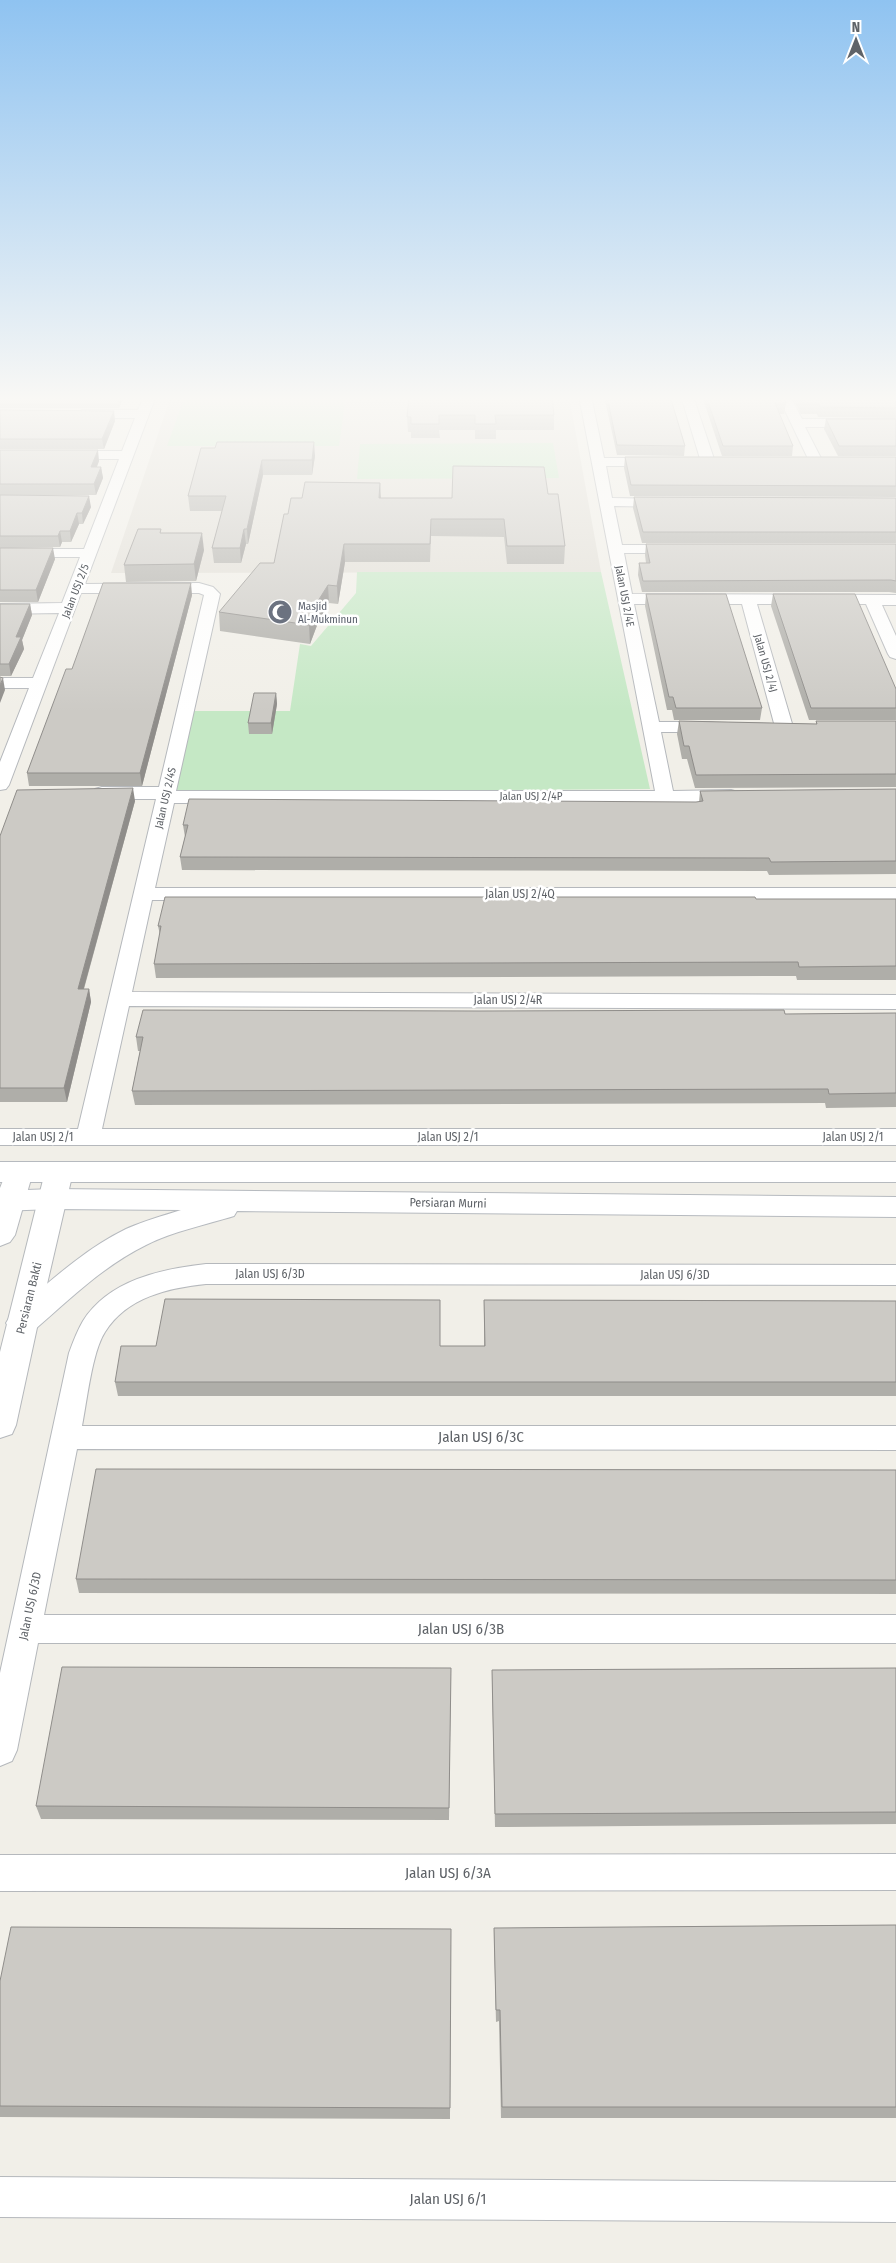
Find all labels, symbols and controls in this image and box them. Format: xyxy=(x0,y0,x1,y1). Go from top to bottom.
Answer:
north arrow xyxy=(831,15,881,65)
text: N xyxy=(852,19,860,36)
street label: Jalan USJ 2/5 xyxy=(59,562,92,620)
street label: Jalan USJ 2/4E xyxy=(612,564,637,628)
mosque icon: Masjid Al-Mukminun xyxy=(267,599,293,625)
place label: Masjid Al-Mukminun xyxy=(298,600,358,626)
street label: Jalan USJ 2/4J xyxy=(751,632,780,694)
street label: Jalan USJ 2/4S xyxy=(152,766,179,830)
street label: Jalan USJ 2/4P xyxy=(500,790,563,803)
street label: Jalan USJ 2/4Q xyxy=(485,887,555,901)
street label: Jalan USJ 2/4R xyxy=(474,993,543,1007)
street label: Jalan USJ 2/1 xyxy=(12,1130,74,1144)
street label: Jalan USJ 2/1 xyxy=(417,1130,479,1144)
street label: Jalan USJ 2/1 xyxy=(822,1130,884,1144)
street label: Persiaran Murni xyxy=(409,1195,487,1211)
street label: Persiaran Bakti xyxy=(13,1261,45,1335)
street label: Jalan USJ 6/3D xyxy=(235,1267,305,1281)
street label: Jalan USJ 6/3D xyxy=(640,1268,710,1282)
street label: Jalan USJ 6/3C xyxy=(438,1428,524,1446)
street label: Jalan USJ 6/3D xyxy=(16,1571,44,1641)
street label: Jalan USJ 6/3B xyxy=(418,1620,504,1638)
street label: Jalan USJ 6/3A xyxy=(405,1864,491,1882)
street label: Jalan USJ 6/1 xyxy=(410,2190,486,2208)

